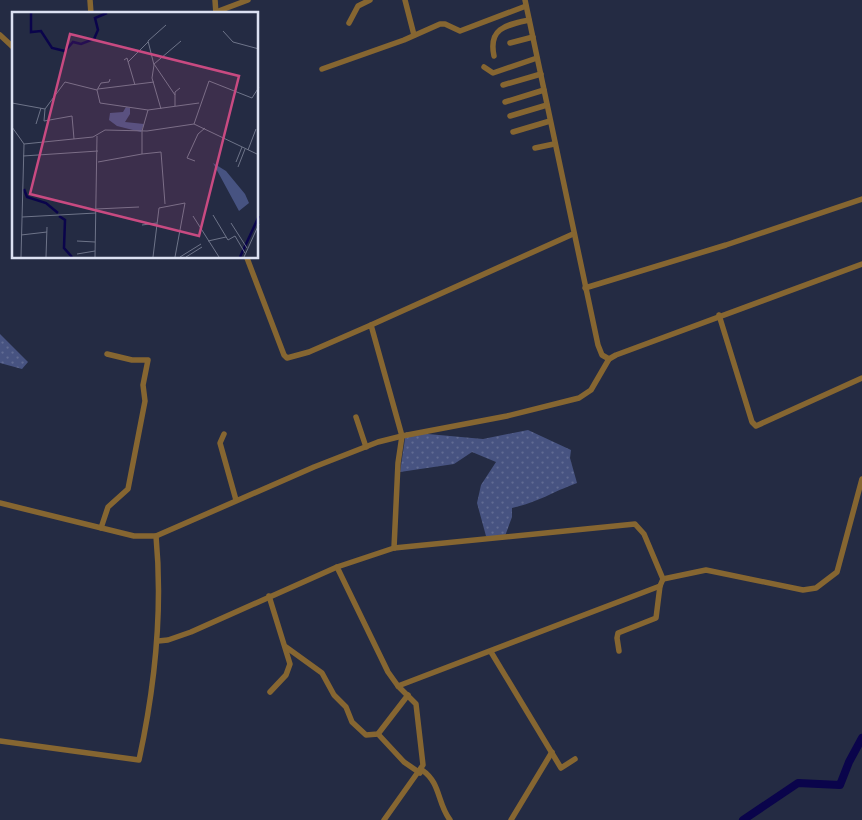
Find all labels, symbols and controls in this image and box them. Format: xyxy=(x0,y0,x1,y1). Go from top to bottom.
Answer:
inset map xyxy=(12,12,259,259)

